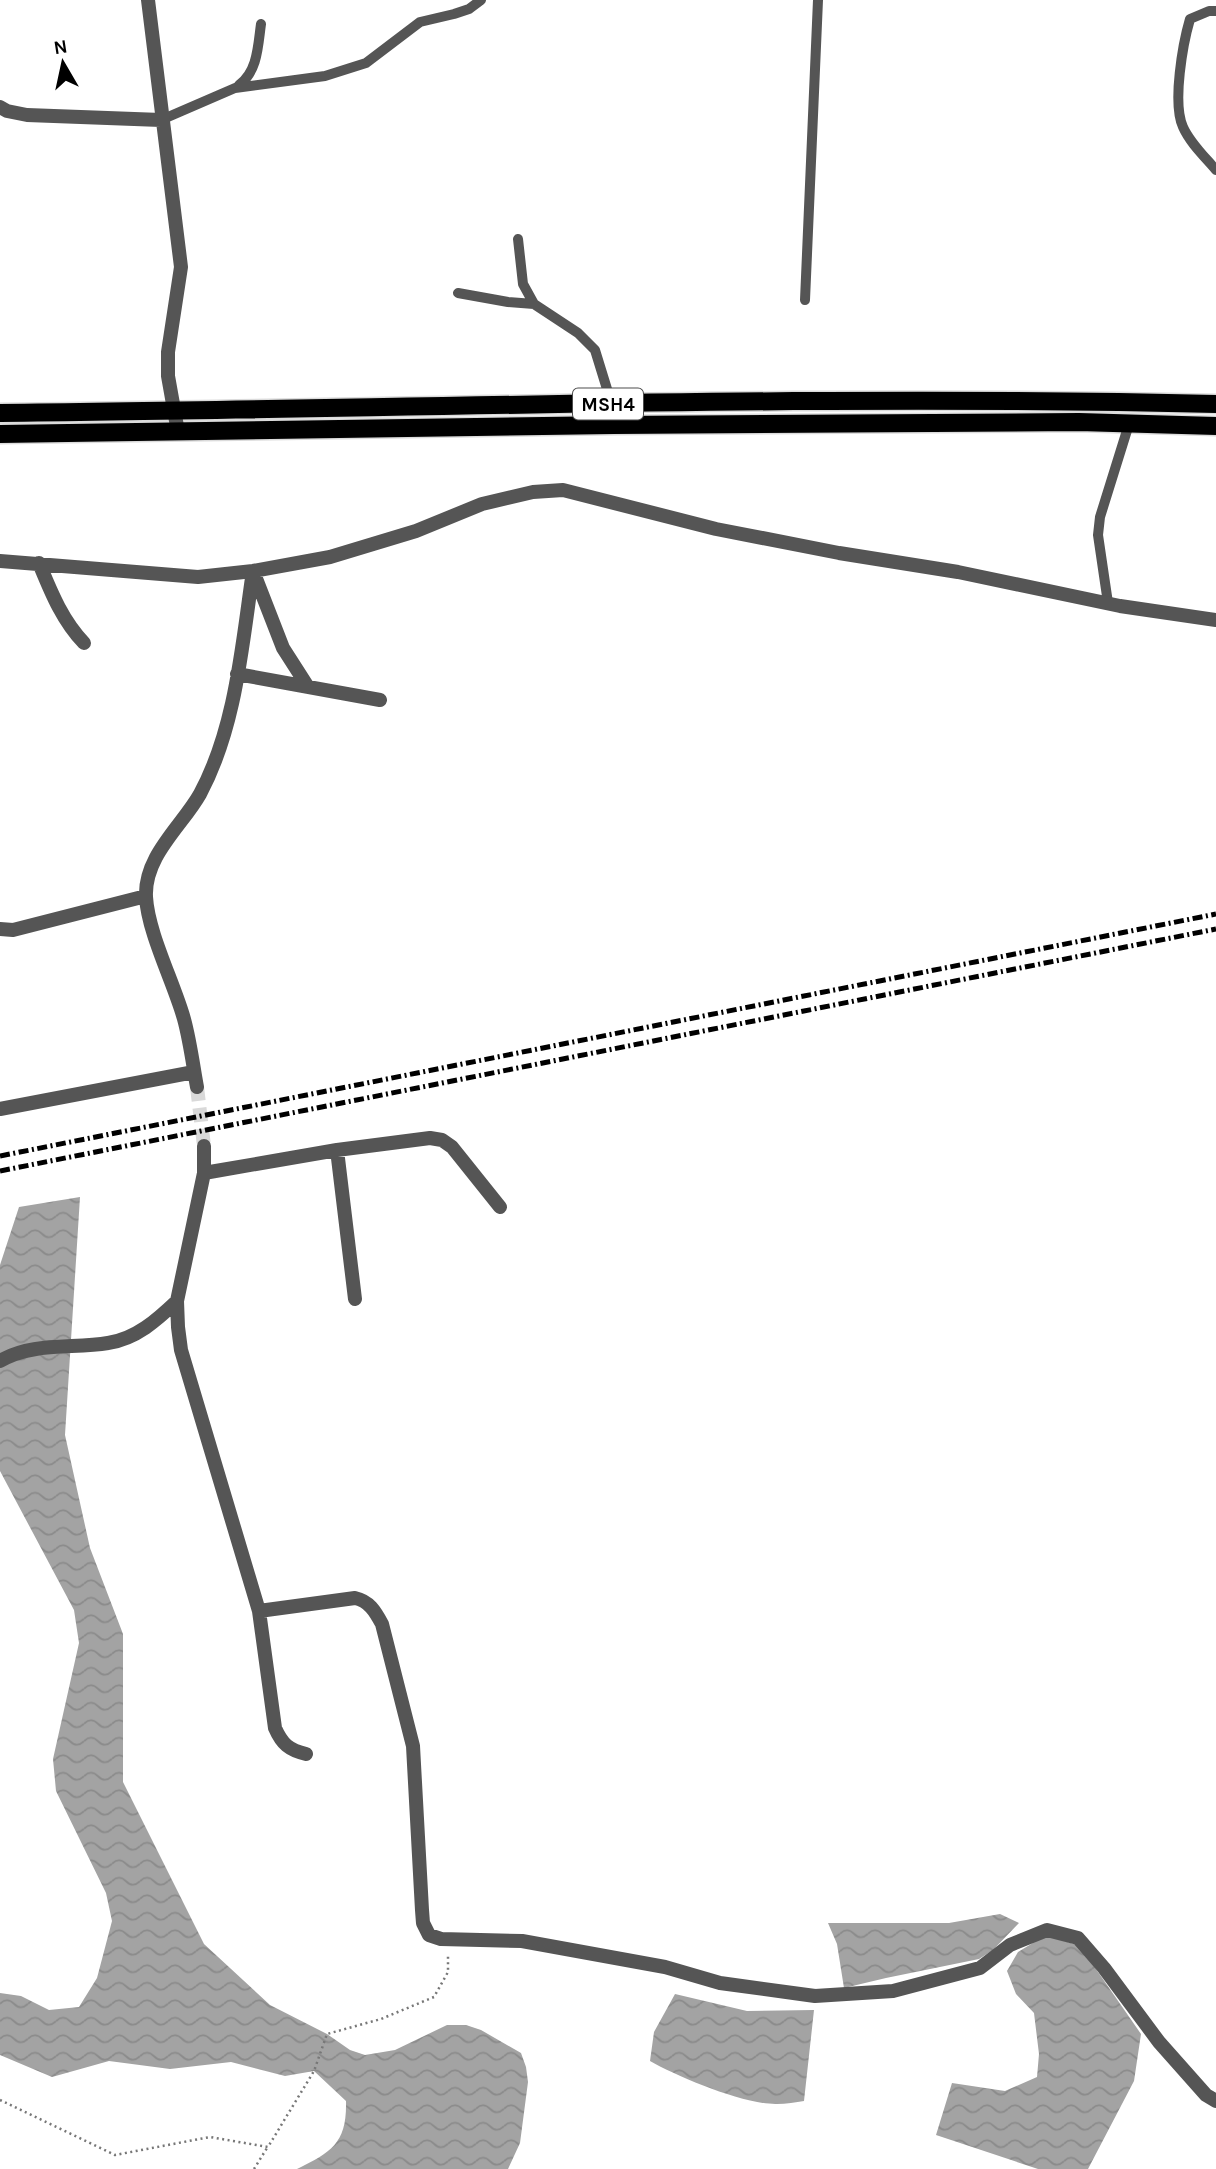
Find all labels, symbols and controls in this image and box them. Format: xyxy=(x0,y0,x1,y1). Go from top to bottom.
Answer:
north arrow xyxy=(28,28,98,98)
text: N xyxy=(52,35,69,59)
road number: MSH4 xyxy=(573,388,643,420)

